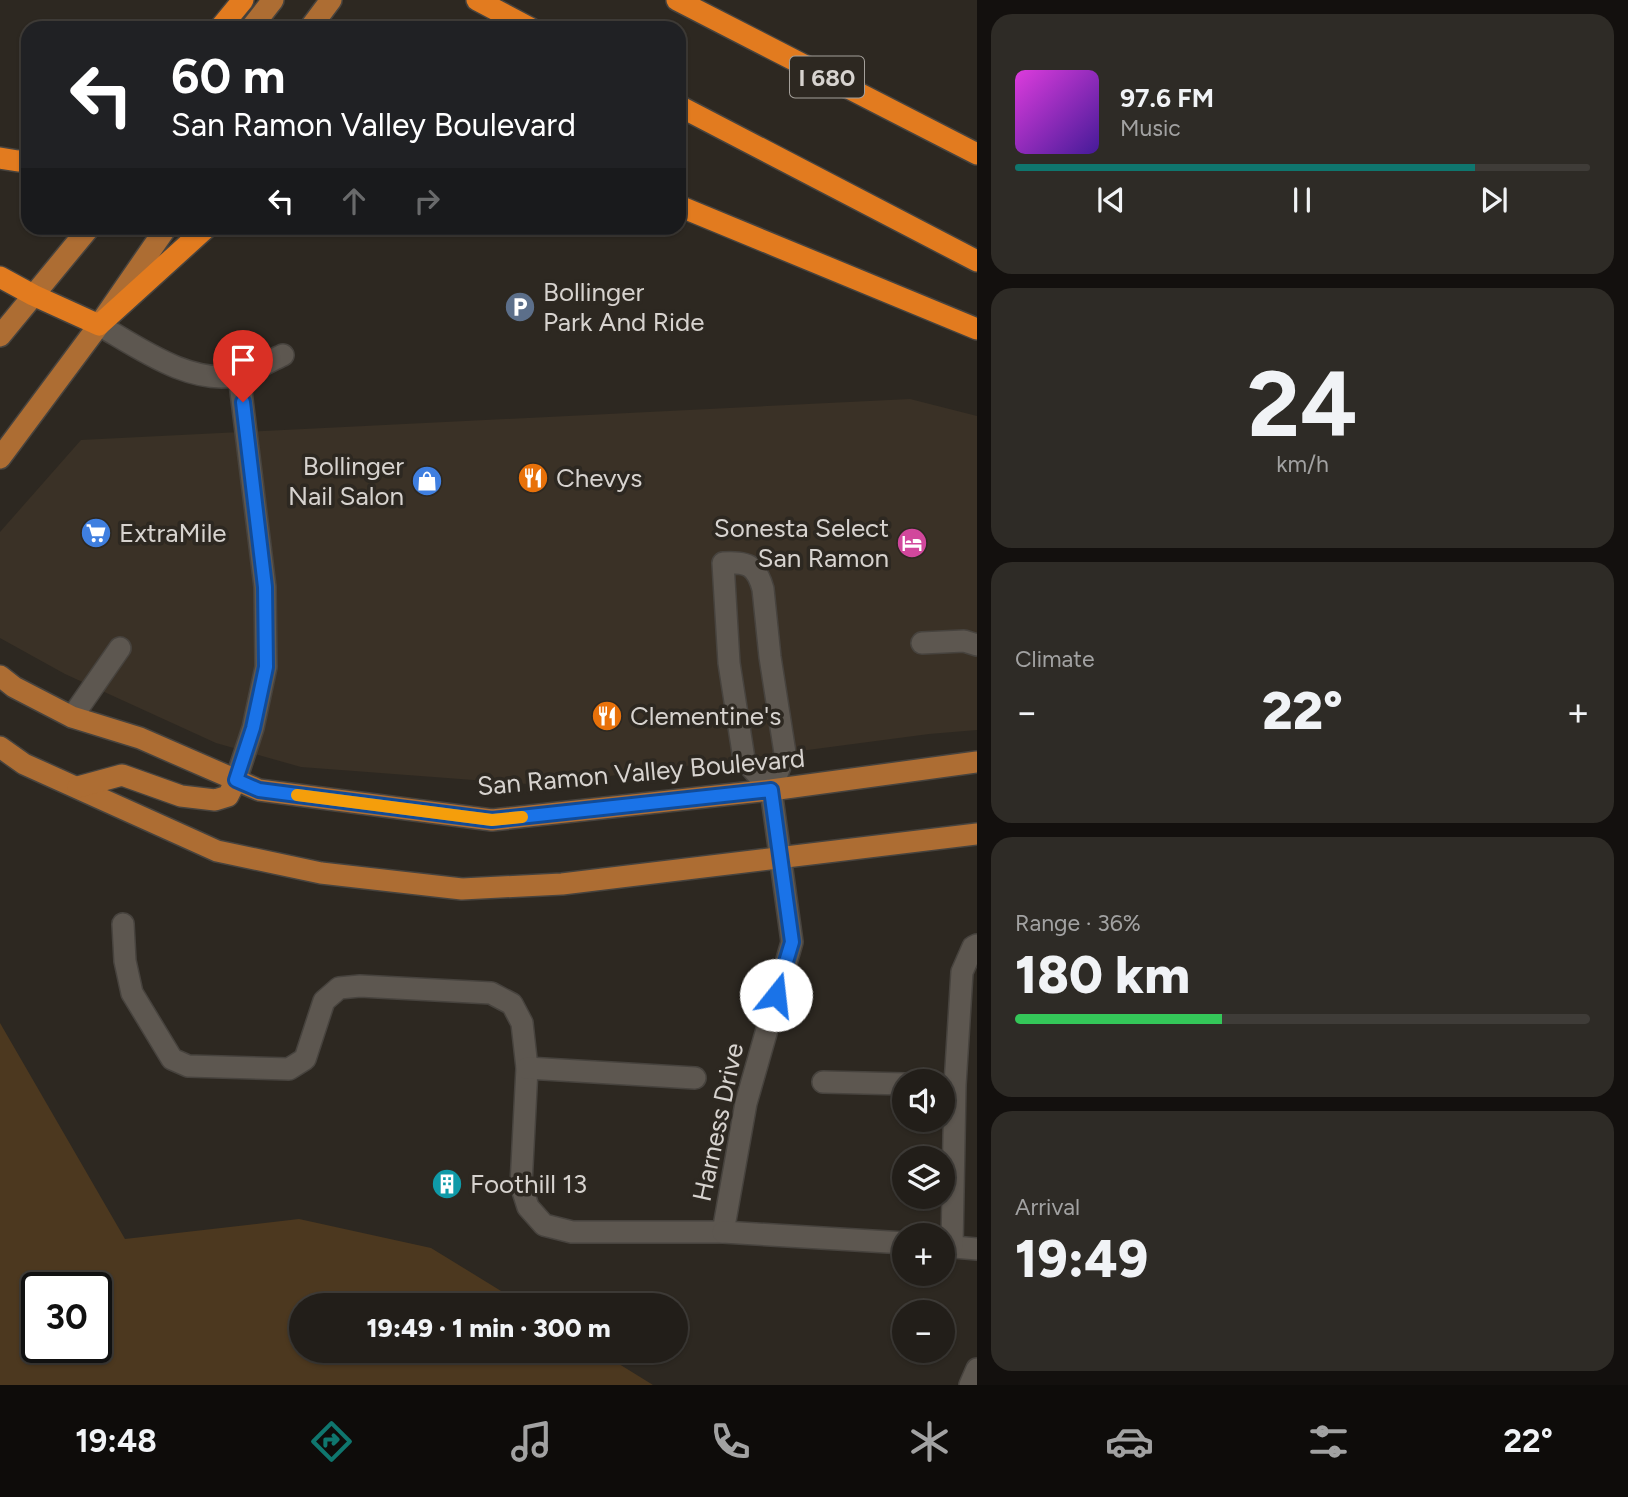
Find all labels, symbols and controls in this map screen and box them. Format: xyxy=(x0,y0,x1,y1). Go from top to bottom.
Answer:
text: 60 m xyxy=(171,46,286,105)
icon: left xyxy=(56,49,147,140)
road number: I 680 xyxy=(790,56,864,98)
text: 97.6 FM xyxy=(1120,82,1214,114)
text: San Ramon Valley Boulevard xyxy=(171,106,576,144)
text: Music xyxy=(1120,114,1181,142)
icon: previous xyxy=(1092,181,1130,219)
icon: pause xyxy=(1283,181,1321,219)
icon: next xyxy=(1475,181,1513,219)
icon: left xyxy=(262,182,300,220)
icon: ahead xyxy=(335,182,373,220)
icon: right xyxy=(408,182,446,220)
place label: Bollinger Park And Ride xyxy=(543,276,704,338)
parking icon: Bollinger Park And Ride xyxy=(503,290,537,324)
pin xyxy=(213,330,273,402)
icon: arrive xyxy=(224,341,262,379)
text: 24 xyxy=(1247,350,1358,459)
place label: Bollinger Nail Salon xyxy=(288,450,404,512)
text: km/h xyxy=(1276,450,1329,478)
restaurant icon: Chevys xyxy=(516,461,550,495)
place label: Chevys xyxy=(556,462,642,494)
shop icon: Bollinger Nail Salon xyxy=(410,464,444,498)
place label: Sonesta Select San Ramon xyxy=(714,512,889,574)
supermarket icon: ExtraMile xyxy=(79,516,113,550)
place label: ExtraMile xyxy=(119,517,227,549)
hotel icon: Sonesta Select San Ramon xyxy=(895,526,929,560)
text: Climate xyxy=(1015,645,1094,673)
text: 22° xyxy=(1262,680,1343,742)
text: − xyxy=(1015,689,1039,735)
text: + xyxy=(1566,689,1590,735)
restaurant icon: Clementine's xyxy=(590,699,624,733)
place label: Clementine's xyxy=(630,700,781,732)
street label: San Ramon Valley Boulevard xyxy=(476,742,806,802)
text: Range · 36% xyxy=(1015,909,1141,937)
text: 180 km xyxy=(1015,944,1190,1006)
position arrow xyxy=(739,958,813,1032)
street label: Harness Drive xyxy=(686,1040,750,1204)
map controls xyxy=(892,1069,955,1363)
button: sound xyxy=(892,1069,955,1132)
button: layers xyxy=(892,1146,955,1209)
building icon: Foothill 13 xyxy=(430,1167,464,1201)
place label: Foothill 13 xyxy=(470,1168,587,1200)
text: Arrival xyxy=(1015,1193,1080,1221)
button: + xyxy=(892,1223,955,1286)
text: 19:49 xyxy=(1015,1228,1148,1290)
speed limit sign: 30 xyxy=(21,1272,112,1363)
button: − xyxy=(892,1300,955,1363)
text: 19:49 · 1 min · 300 m xyxy=(366,1312,611,1344)
icon: directions xyxy=(307,1417,356,1466)
icon: music xyxy=(507,1417,556,1466)
icon: phone xyxy=(706,1417,755,1466)
icon: climate xyxy=(905,1417,954,1466)
icon: car xyxy=(1105,1417,1154,1466)
icon: filters xyxy=(1304,1417,1353,1466)
text: 19:48 xyxy=(75,1422,157,1460)
text: 22° xyxy=(1504,1422,1553,1460)

